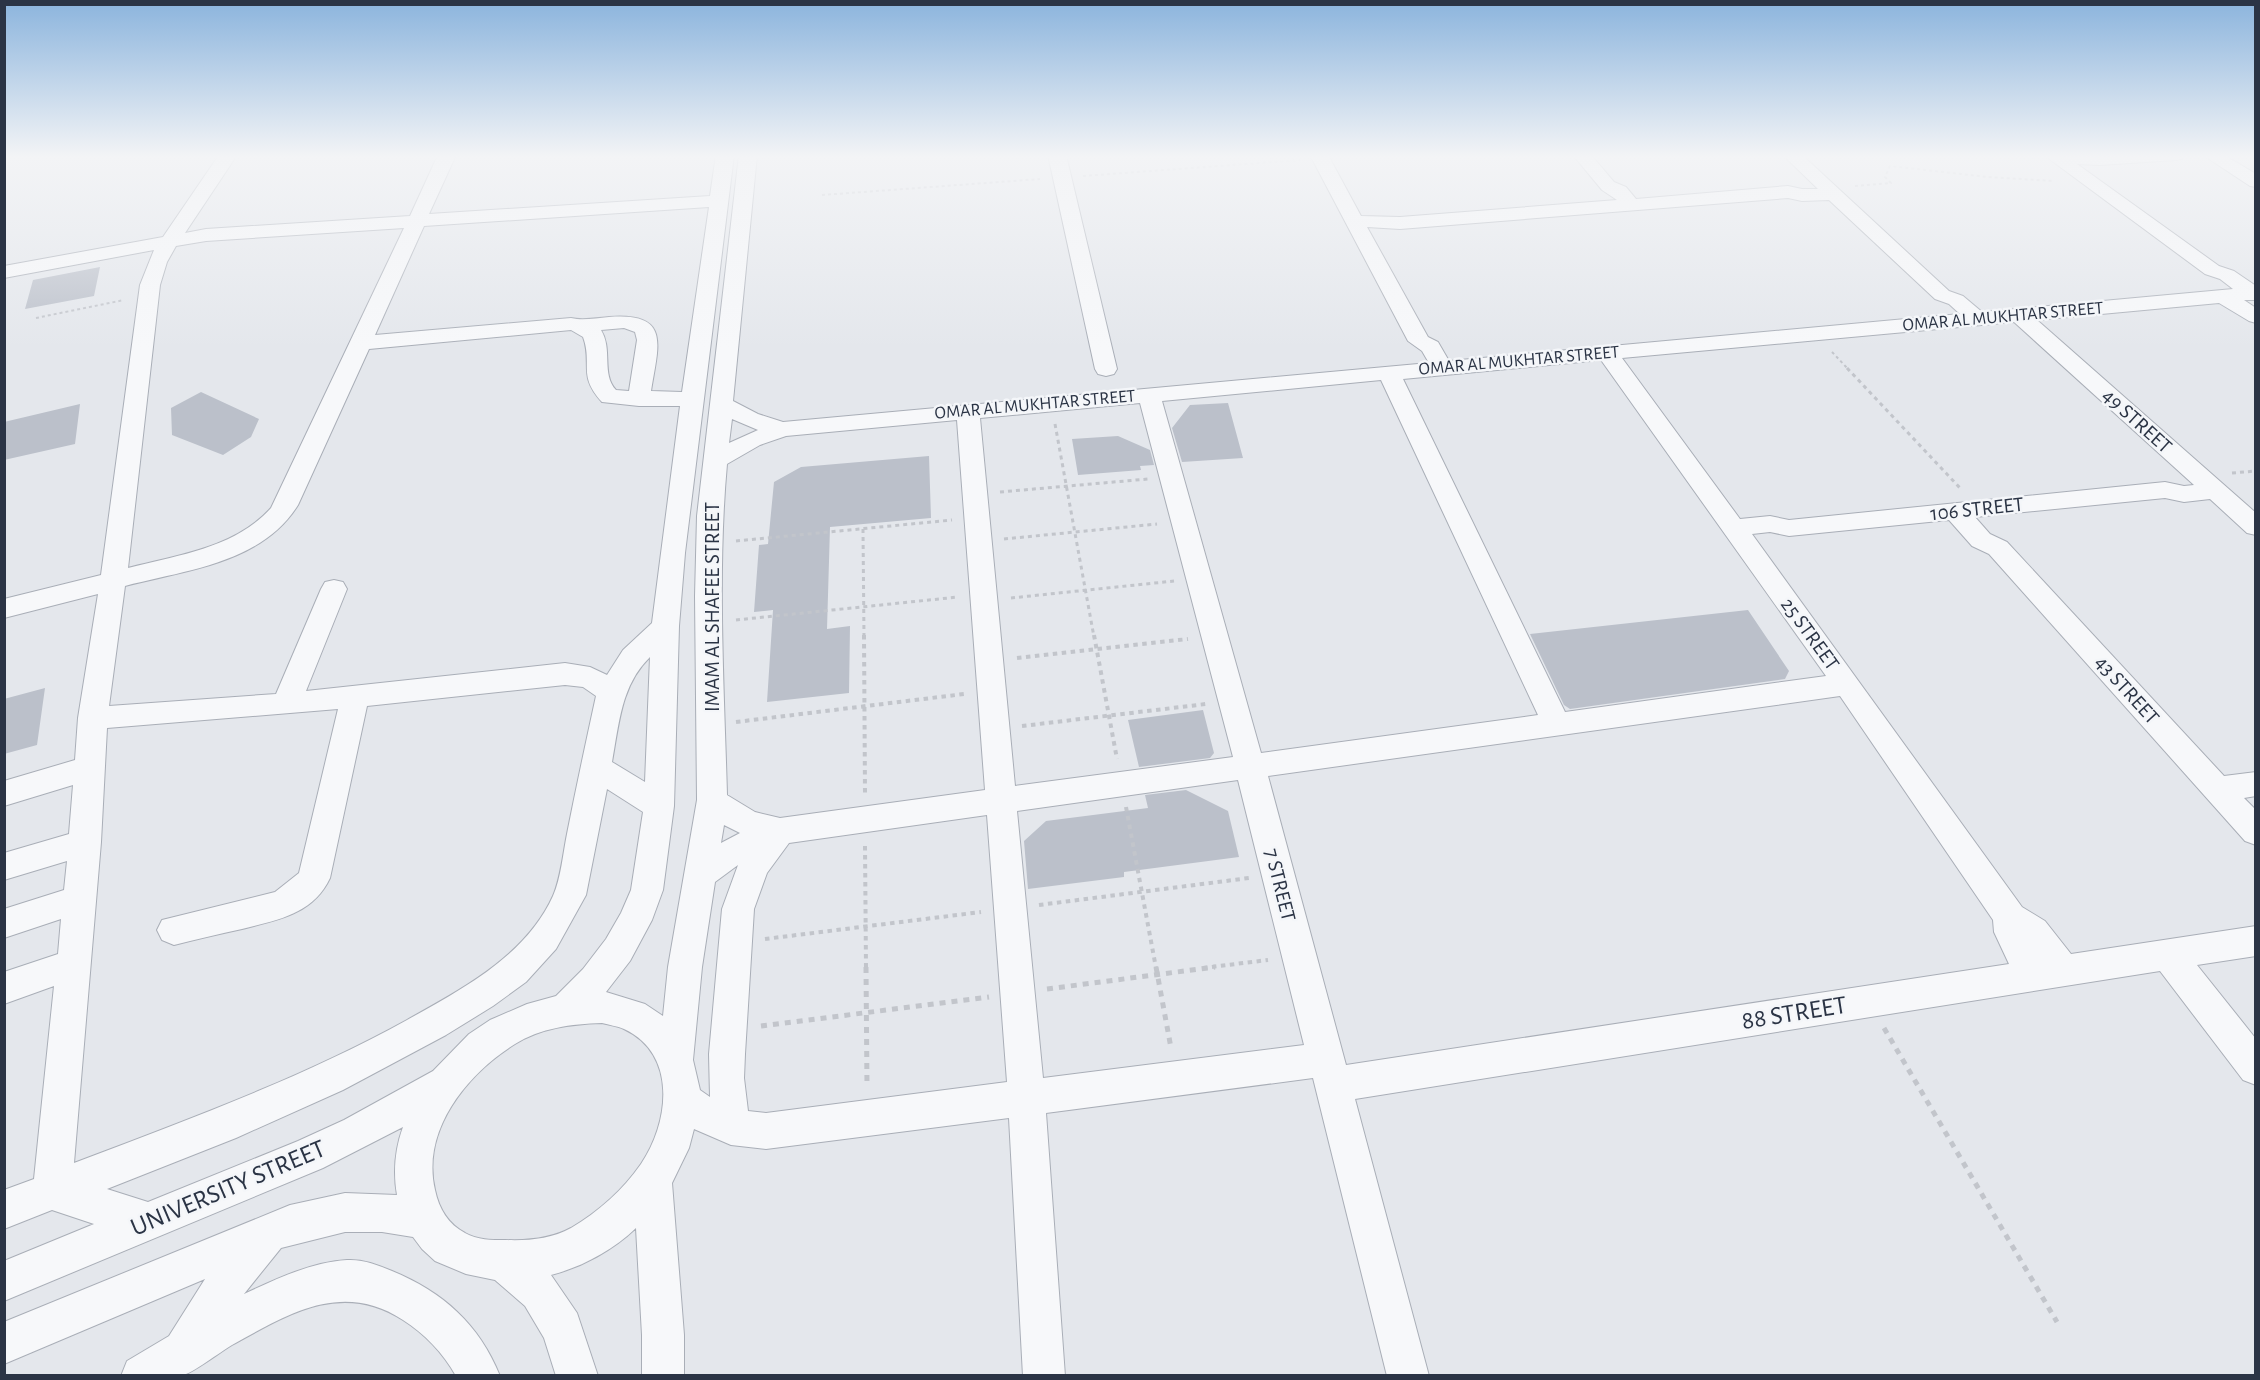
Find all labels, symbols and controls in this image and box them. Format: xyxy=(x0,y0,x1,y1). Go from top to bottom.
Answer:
street label: OMAR AL MUKHTAR STREET xyxy=(1902,299,2104,335)
street label: OMAR AL MUKHTAR STREET xyxy=(1418,343,1620,379)
street label: 49 STREET xyxy=(2098,385,2176,457)
street label: OMAR AL MUKHTAR STREET xyxy=(934,387,1136,423)
street label: 106 STREET xyxy=(1929,494,2025,524)
street label: IMAM AL SHAFEE STREET xyxy=(702,502,723,712)
street label: 25 STREET xyxy=(1777,594,1843,674)
street label: 43 STREET xyxy=(2091,652,2163,728)
street label: 7 STREET xyxy=(1261,846,1299,924)
street label: 88 STREET xyxy=(1740,992,1849,1034)
street label: UNIVERSITY STREET xyxy=(127,1135,329,1241)

